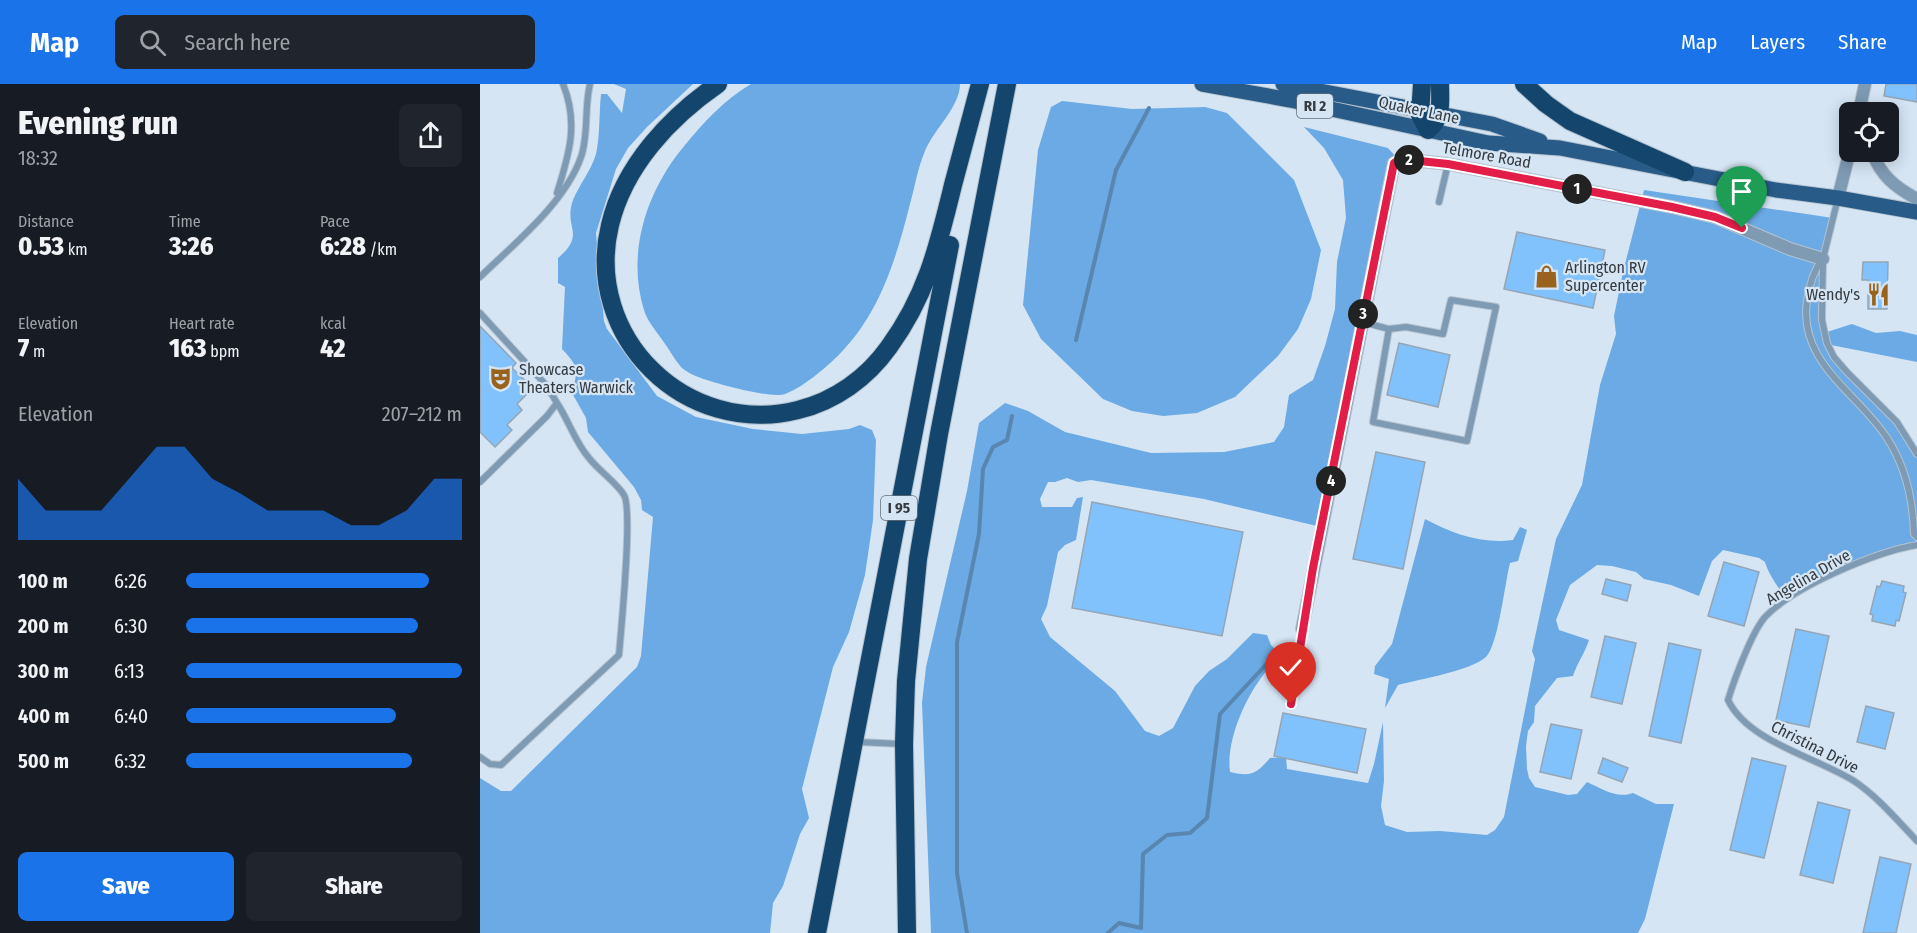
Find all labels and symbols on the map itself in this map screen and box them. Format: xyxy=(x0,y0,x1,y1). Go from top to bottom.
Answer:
street label: Quaker Lane xyxy=(1377,92,1461,128)
road number: RI 2 xyxy=(1297,94,1333,118)
street label: Telmore Road xyxy=(1441,138,1533,172)
pin: 2 xyxy=(1394,145,1424,175)
pin xyxy=(1716,166,1767,228)
pin: 1 xyxy=(1562,174,1592,204)
place label: Arlington RV Supercenter xyxy=(1565,258,1646,295)
shop icon: Arlington RV Supercenter xyxy=(1534,263,1560,289)
restaurant icon: Wendy's xyxy=(1865,281,1891,307)
place label: Wendy's xyxy=(1806,285,1860,304)
pin: 3 xyxy=(1348,299,1378,329)
place label: Showcase Theaters Warwick xyxy=(519,360,634,397)
theatre icon: Showcase Theaters Warwick xyxy=(488,365,514,391)
pin: 4 xyxy=(1316,466,1346,496)
road number: I 95 xyxy=(881,496,917,520)
street label: Angelina Drive xyxy=(1762,545,1854,609)
pin xyxy=(1265,642,1316,704)
street label: Christina Drive xyxy=(1768,717,1862,777)

